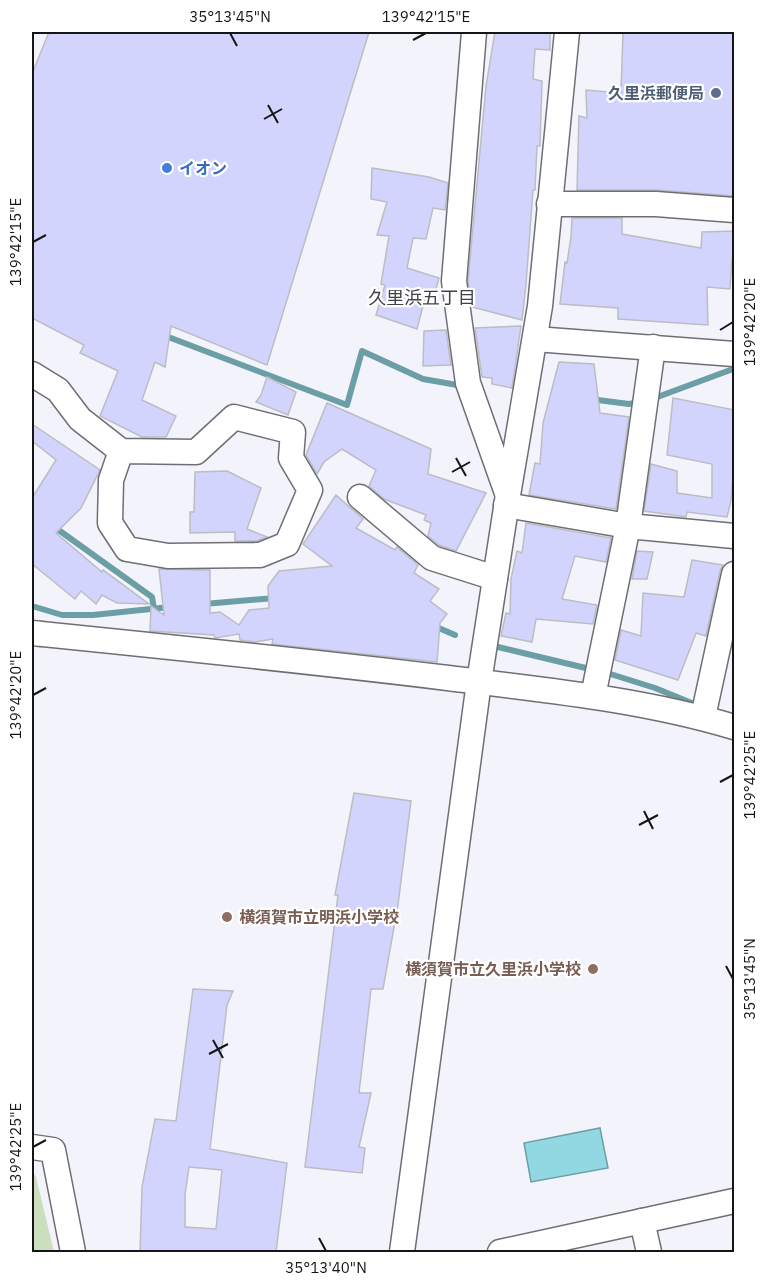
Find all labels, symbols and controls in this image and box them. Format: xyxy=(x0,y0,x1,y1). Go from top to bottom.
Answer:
text: 35°13'45"N xyxy=(189,7,271,26)
text: 139°42'15"E xyxy=(382,7,470,26)
place label: 久里浜郵便局 xyxy=(608,83,704,103)
marker: 久里浜郵便局 xyxy=(709,86,723,100)
place label: イオン xyxy=(179,158,227,178)
marker: イオン xyxy=(160,161,174,175)
text: 139°42'15"E xyxy=(6,198,25,286)
text: 139°42'20"E xyxy=(740,278,759,366)
district label: 久里浜五丁目 xyxy=(368,286,476,309)
text: 139°42'20"E xyxy=(6,651,25,739)
text: 139°42'25"E xyxy=(740,731,759,819)
place label: 横須賀市立明浜小学校 xyxy=(239,907,399,927)
marker: 横須賀市立明浜小学校 xyxy=(220,910,234,924)
text: 35°13'45"N xyxy=(740,938,759,1020)
place label: 横須賀市立久里浜小学校 xyxy=(405,959,581,979)
marker: 横須賀市立久里浜小学校 xyxy=(586,962,600,976)
text: 139°42'25"E xyxy=(6,1103,25,1191)
text: 35°13'40"N xyxy=(285,1258,367,1277)

